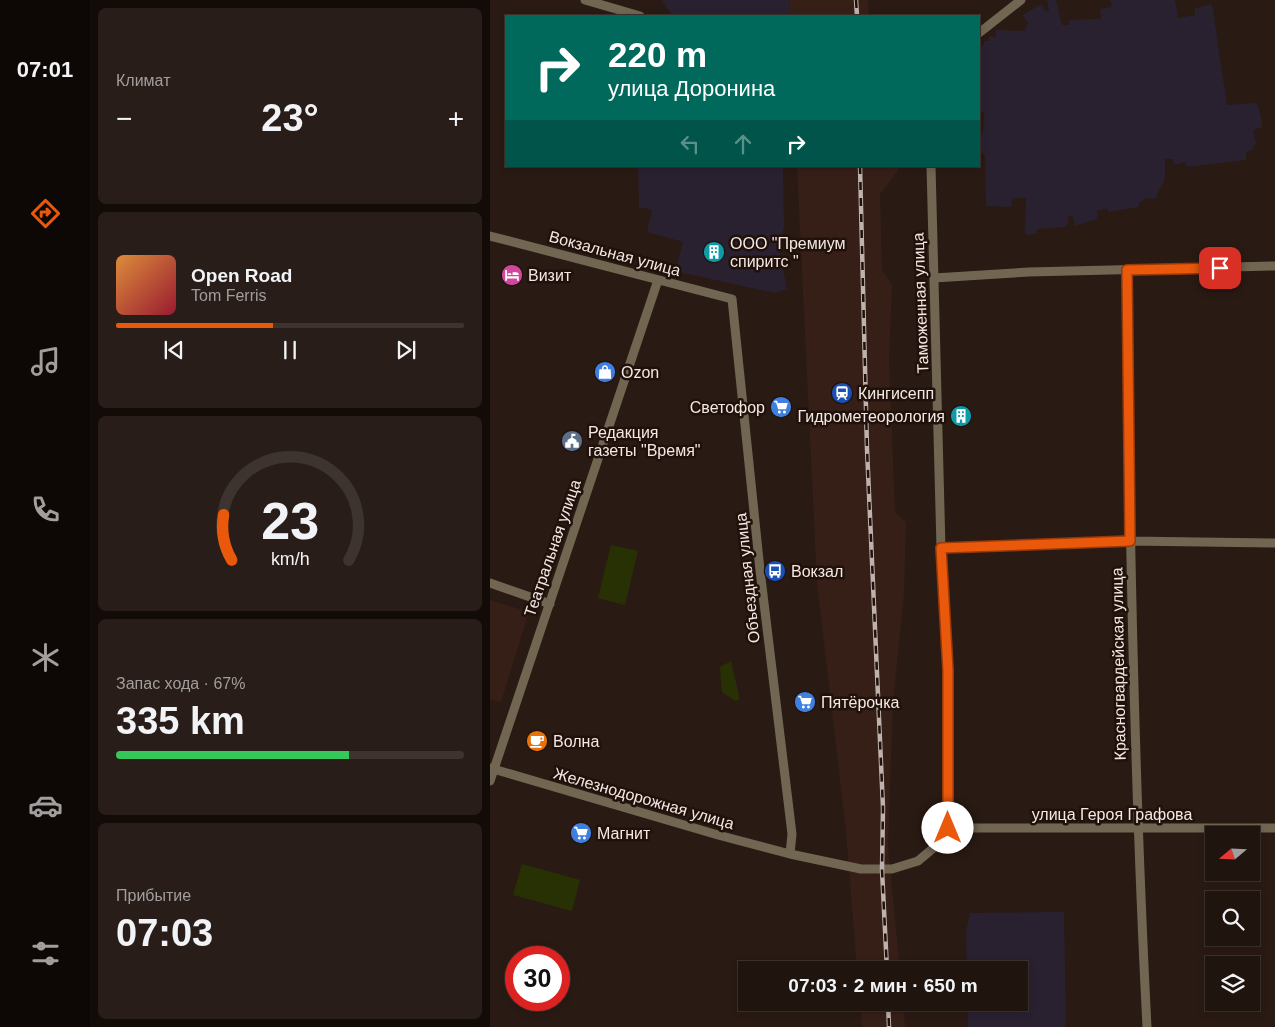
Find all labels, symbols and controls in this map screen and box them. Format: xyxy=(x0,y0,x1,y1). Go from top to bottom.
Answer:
icon: right xyxy=(525,35,590,100)
text: 220 m xyxy=(608,35,707,74)
text: 07:01 xyxy=(17,57,73,82)
text: Климат xyxy=(116,72,170,89)
text: улица Доронина xyxy=(608,76,775,101)
text: 23° xyxy=(261,97,319,139)
text: − xyxy=(116,103,132,134)
text: + xyxy=(448,103,464,134)
icon: left xyxy=(676,130,704,158)
icon: ahead xyxy=(729,130,757,158)
icon: right xyxy=(782,130,810,158)
icon: directions xyxy=(28,196,63,231)
street label: Вокзальная улица xyxy=(547,228,683,279)
street label: Таможенная улица xyxy=(910,232,931,374)
place label: ООО "Премиум спиритс " xyxy=(730,235,846,270)
building icon: ООО "Премиум спиритс " xyxy=(702,240,726,264)
pin xyxy=(1199,247,1241,289)
icon: arrive xyxy=(1206,254,1234,282)
hotel icon: Визит xyxy=(500,263,524,287)
text: Open Road xyxy=(191,265,292,286)
place label: Визит xyxy=(528,267,572,284)
text: Tom Ferris xyxy=(191,287,267,304)
icon: previous xyxy=(160,336,188,364)
icon: pause xyxy=(276,336,304,364)
icon: next xyxy=(392,336,420,364)
icon: music xyxy=(28,344,63,379)
shop icon: Ozon xyxy=(593,360,617,384)
place label: Ozon xyxy=(621,364,659,381)
station icon: Кингисепп xyxy=(830,381,854,405)
place label: Кингисепп xyxy=(858,385,934,402)
supermarket icon: Светофор xyxy=(769,395,793,419)
place label: Светофор xyxy=(690,399,765,416)
building icon: Гидрометеорология xyxy=(949,404,973,428)
place label: Гидрометеорология xyxy=(798,408,945,425)
place label: Редакция газеты "Время" xyxy=(588,424,701,459)
public building icon: Редакция газеты "Время" xyxy=(560,429,584,453)
street label: Театральная улица xyxy=(521,477,584,619)
icon: phone xyxy=(28,492,63,527)
text: 23 xyxy=(261,492,319,550)
street label: Объездная улица xyxy=(732,512,763,644)
text: km/h xyxy=(271,549,309,569)
bus stop icon: Вокзал xyxy=(763,559,787,583)
place label: Вокзал xyxy=(791,563,843,580)
street label: Красногвардейская улица xyxy=(1108,567,1129,761)
icon: climate xyxy=(28,640,63,675)
text: Запас хода · 67% xyxy=(116,675,245,692)
supermarket icon: Пятёрочка xyxy=(793,690,817,714)
place label: Пятёрочка xyxy=(821,694,900,711)
text: 335 km xyxy=(116,700,245,742)
cafe icon: Волна xyxy=(525,729,549,753)
place label: Волна xyxy=(553,733,599,750)
street label: Железнодорожная улица xyxy=(552,765,736,832)
icon: car xyxy=(28,788,63,823)
position arrow xyxy=(921,801,973,853)
street label: улица Героя Графова xyxy=(1032,806,1192,823)
supermarket icon: Магнит xyxy=(569,821,593,845)
place label: Магнит xyxy=(597,825,651,842)
north arrow xyxy=(1205,826,1260,881)
map controls xyxy=(1205,826,1260,1011)
text: Прибытие xyxy=(116,887,191,904)
button: search xyxy=(1205,891,1260,946)
text: 07:03 xyxy=(116,912,213,954)
icon: filters xyxy=(28,936,63,971)
speed limit sign: 30 xyxy=(505,946,570,1011)
button: layers xyxy=(1205,956,1260,1011)
text: 07:03 · 2 мин · 650 m xyxy=(788,975,978,996)

